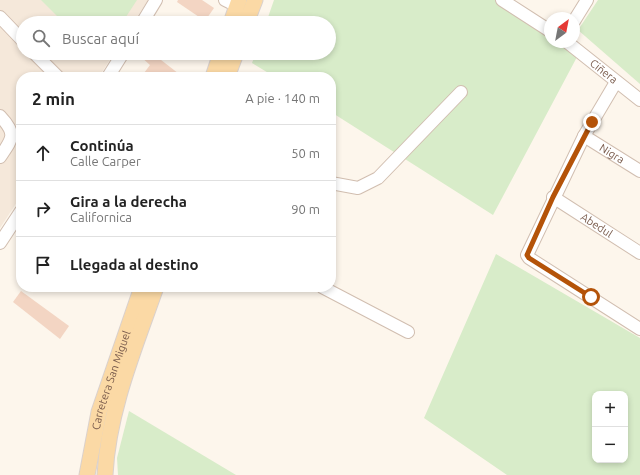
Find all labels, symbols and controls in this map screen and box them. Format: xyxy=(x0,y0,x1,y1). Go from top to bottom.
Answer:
north arrow xyxy=(544,12,580,48)
search box xyxy=(16,16,336,60)
icon: search xyxy=(30,27,52,49)
text: Buscar aquí xyxy=(62,30,139,47)
street label: Ciñera xyxy=(588,57,620,86)
text: 2 min xyxy=(32,89,75,108)
text: A pie · 140 m xyxy=(245,91,320,105)
route end xyxy=(583,113,601,131)
text: Continúa xyxy=(70,137,134,154)
street label: Nigra xyxy=(597,141,626,166)
icon: ahead xyxy=(32,142,54,164)
text: 50 m xyxy=(291,146,320,160)
text: Calle Carper xyxy=(70,154,141,168)
text: Gira a la derecha xyxy=(70,193,187,210)
icon: right xyxy=(32,198,54,220)
text: 90 m xyxy=(291,202,320,216)
text: Californica xyxy=(70,210,132,224)
street label: Abedul xyxy=(579,211,615,240)
icon: arrive xyxy=(32,254,54,276)
text: Llegada al destino xyxy=(70,256,199,273)
route start xyxy=(582,288,600,306)
street label: Carretera San Miguel xyxy=(90,329,133,431)
map controls xyxy=(592,391,628,463)
button: + xyxy=(592,391,628,427)
button: − xyxy=(592,427,628,463)

